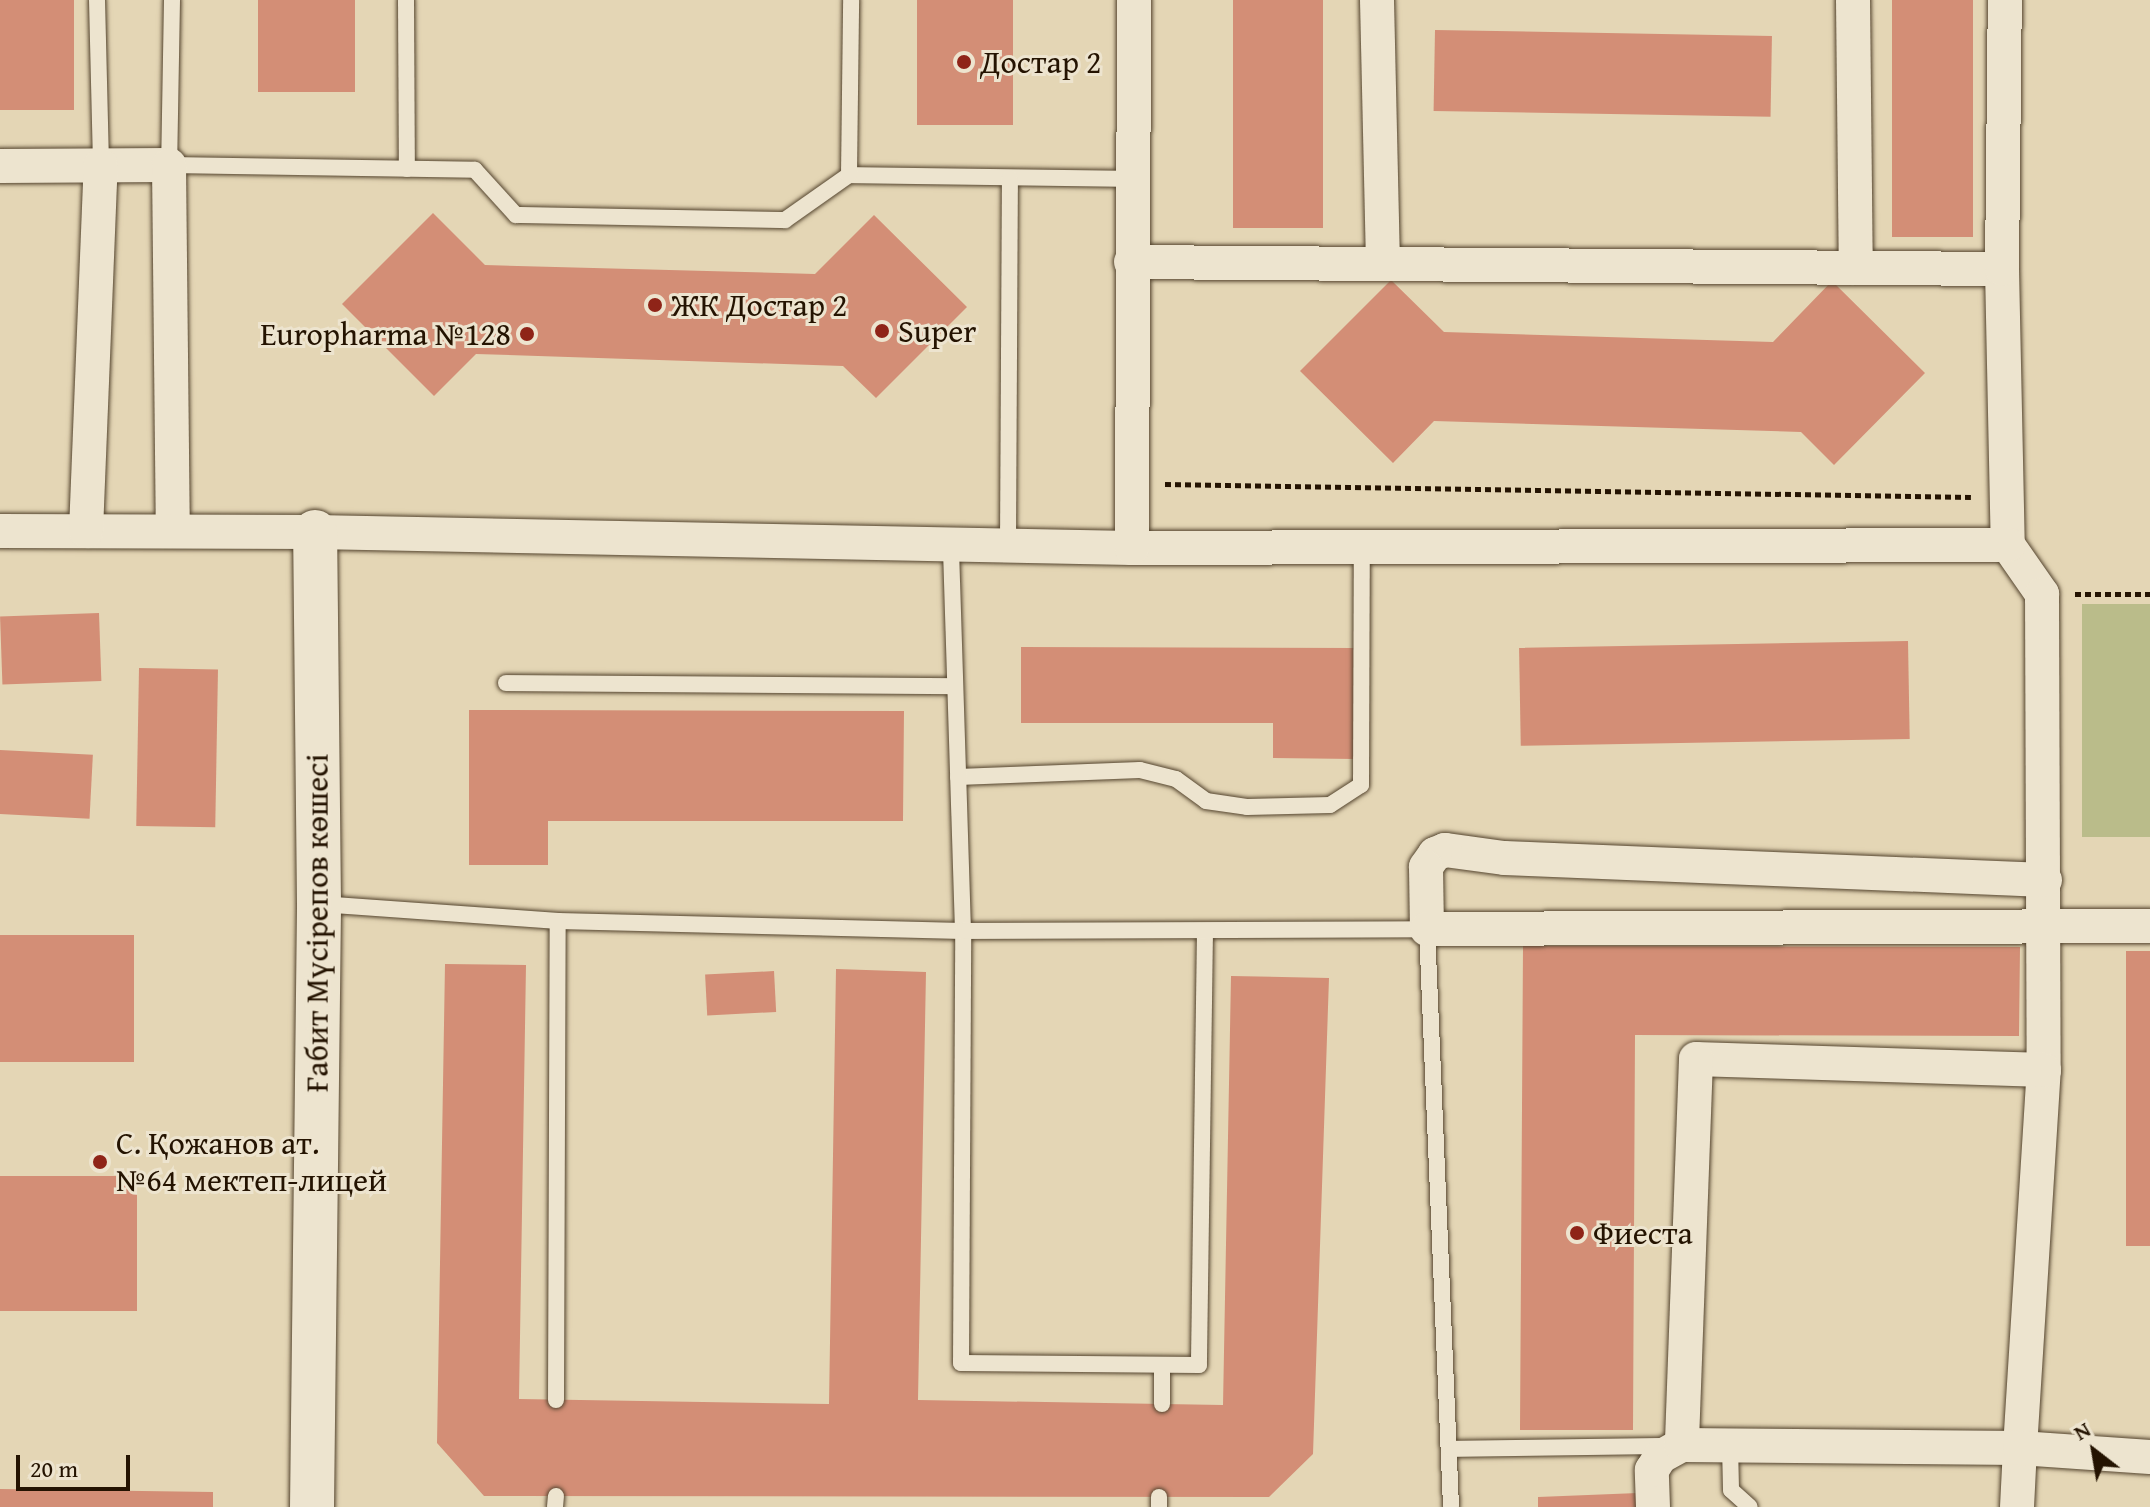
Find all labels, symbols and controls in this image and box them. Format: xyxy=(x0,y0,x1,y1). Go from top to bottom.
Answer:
place label: Достар 2 xyxy=(980,43,1101,81)
marker: Достар 2 xyxy=(955,53,973,71)
place label: ЖК Достар 2 xyxy=(671,286,847,324)
marker: ЖК Достар 2 xyxy=(646,296,664,314)
place label: Super xyxy=(898,312,976,350)
place label: Europharma №128 xyxy=(260,315,511,353)
marker: Super xyxy=(873,322,891,340)
marker: Europharma №128 xyxy=(518,325,536,343)
street label: Ғабит Мүсірепов көшесі xyxy=(298,754,336,1092)
place label: С. Қожанов ат. №64 мектеп-лицей xyxy=(116,1125,387,1200)
marker: С. Қожанов ат. №64 мектеп-лицей xyxy=(91,1153,109,1171)
place label: Фиеста xyxy=(1593,1214,1693,1252)
marker: Фиеста xyxy=(1568,1224,1586,1242)
north arrow xyxy=(2054,1411,2134,1491)
text: N xyxy=(2067,1413,2096,1448)
scale bar xyxy=(20,1439,134,1489)
text: 20 m xyxy=(30,1451,78,1486)

